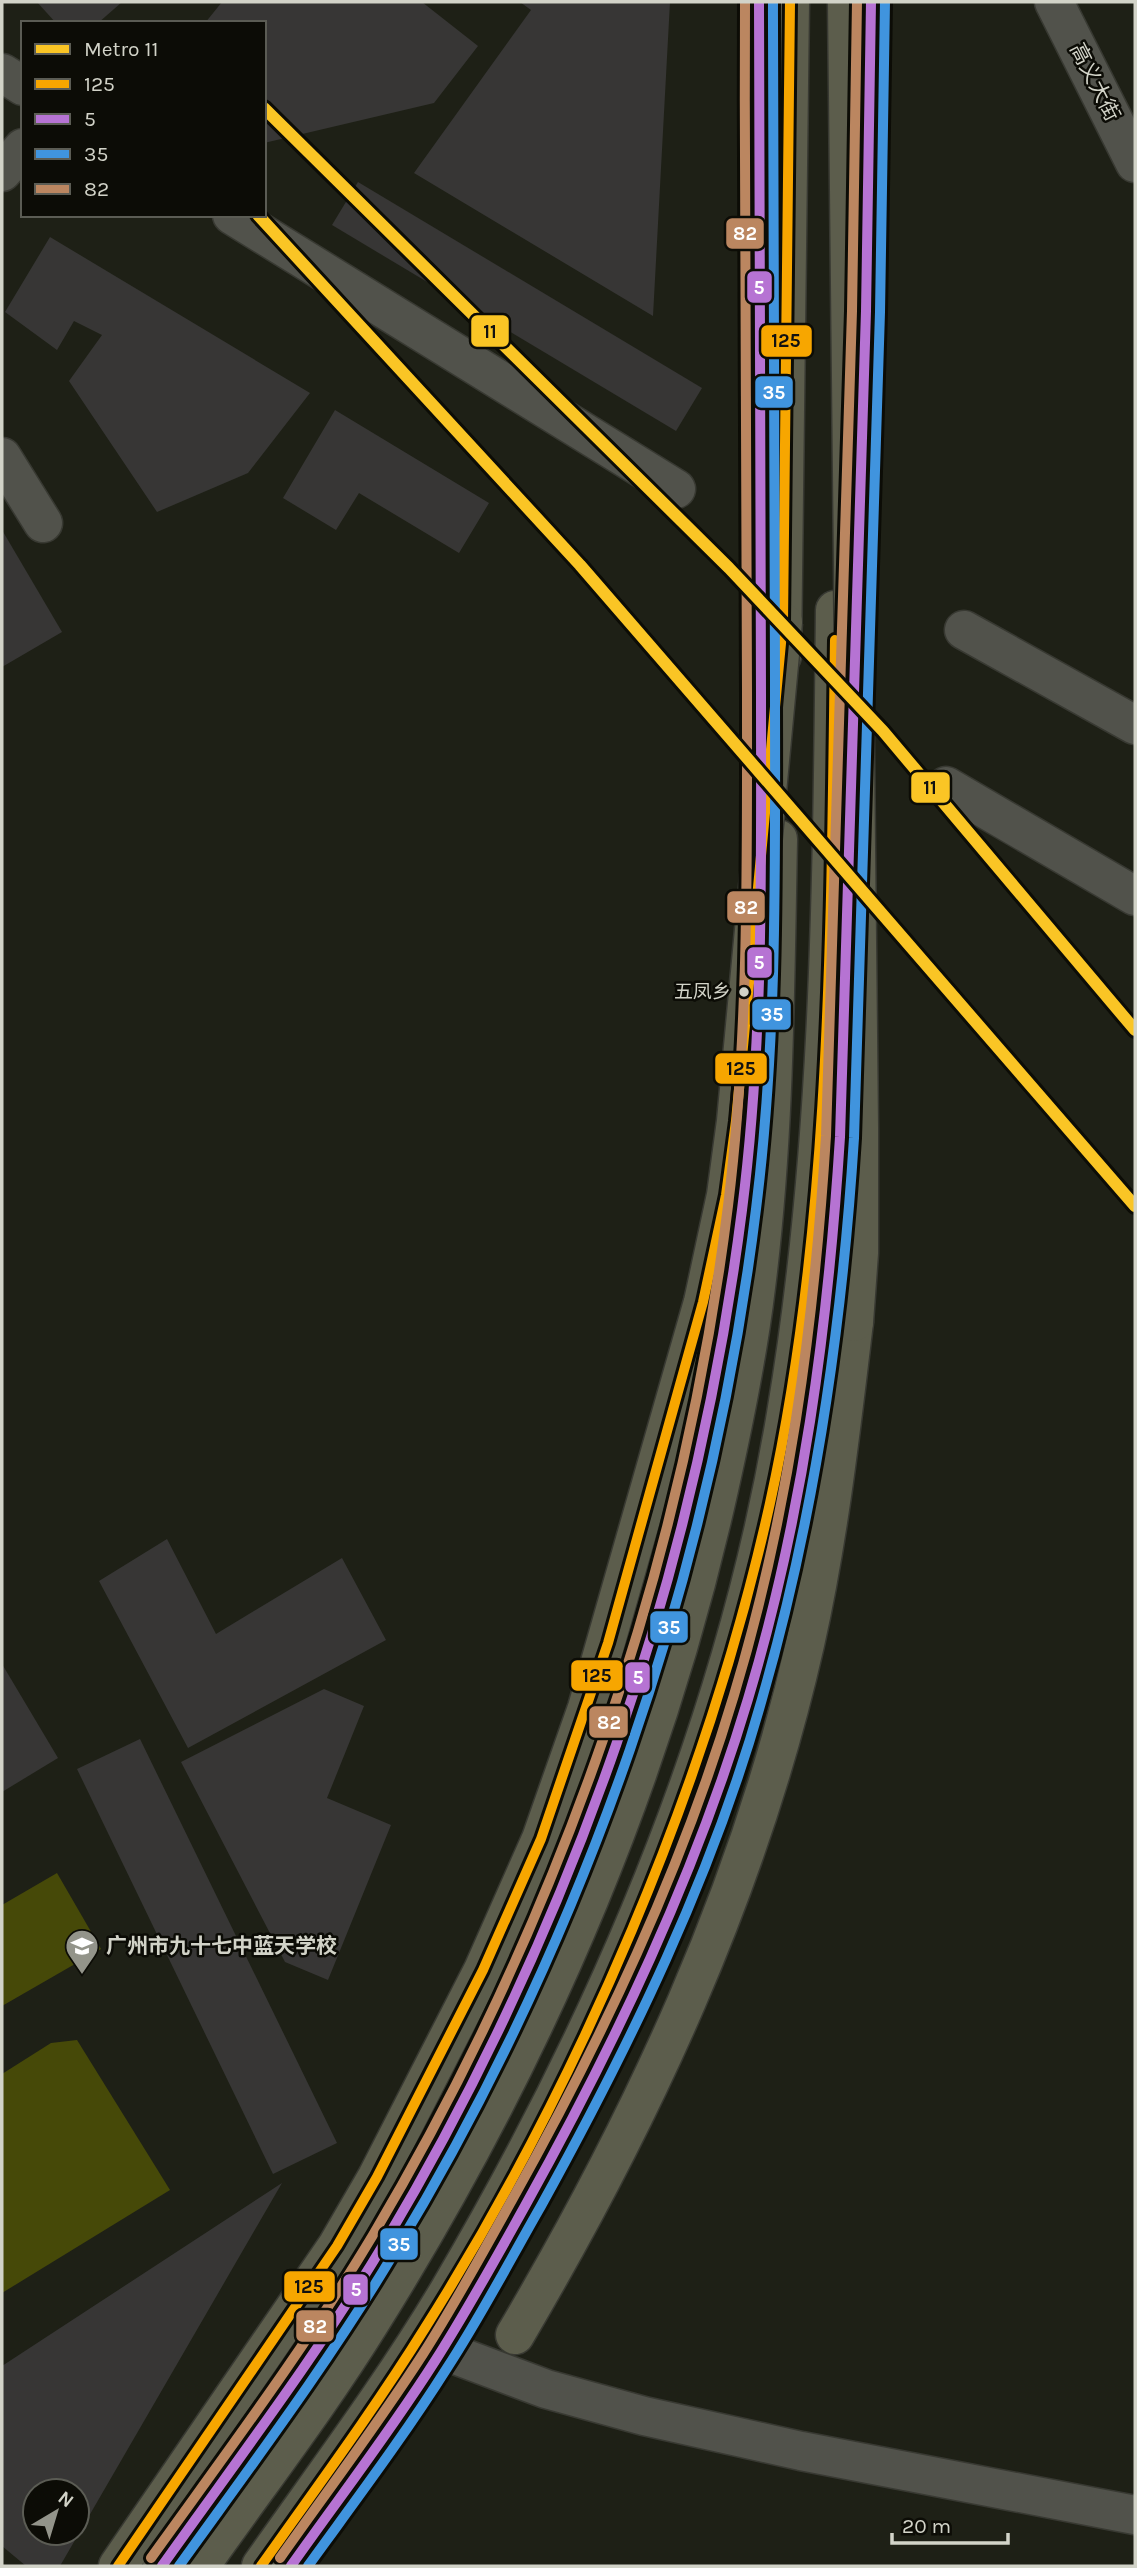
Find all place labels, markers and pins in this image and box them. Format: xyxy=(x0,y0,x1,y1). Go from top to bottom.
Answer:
place label: 五凤乡 xyxy=(674,981,731,1003)
marker: 五凤乡 xyxy=(737,985,751,999)
school or university icon: 广州市九十七中蓝天学校 xyxy=(63,1927,101,1976)
place label: 广州市九十七中蓝天学校 xyxy=(106,1934,337,1958)

